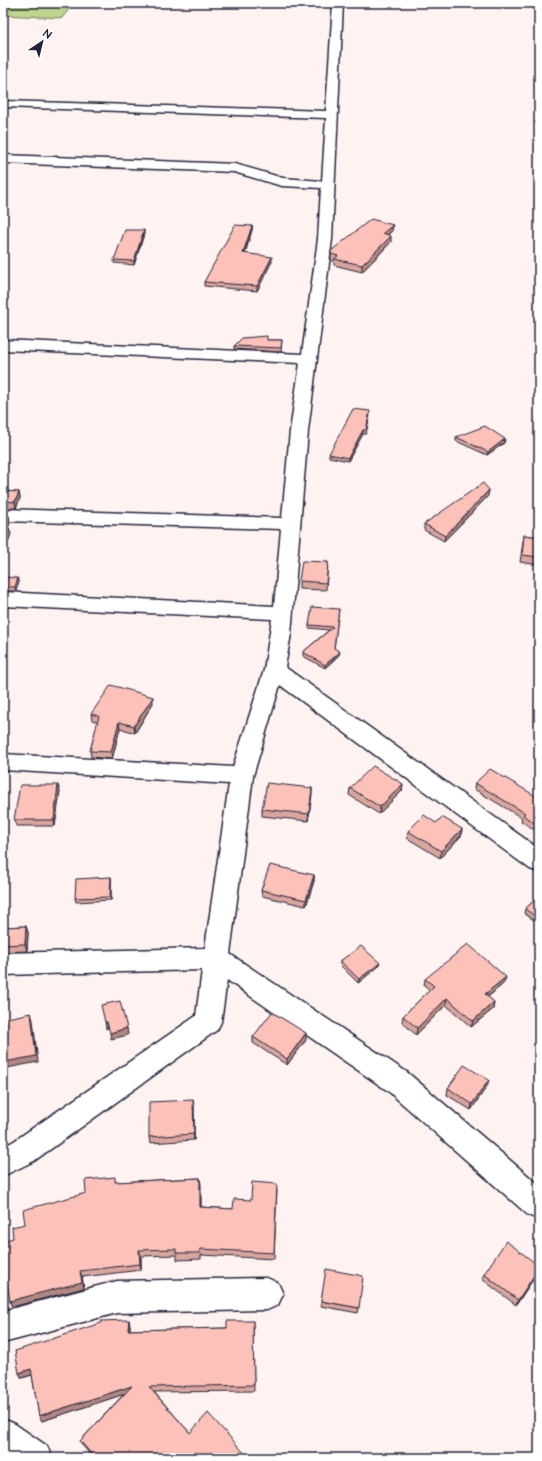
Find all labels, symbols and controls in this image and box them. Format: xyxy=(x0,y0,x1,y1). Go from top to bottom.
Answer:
north arrow xyxy=(22,22,62,62)
text: N xyxy=(40,26,55,42)

